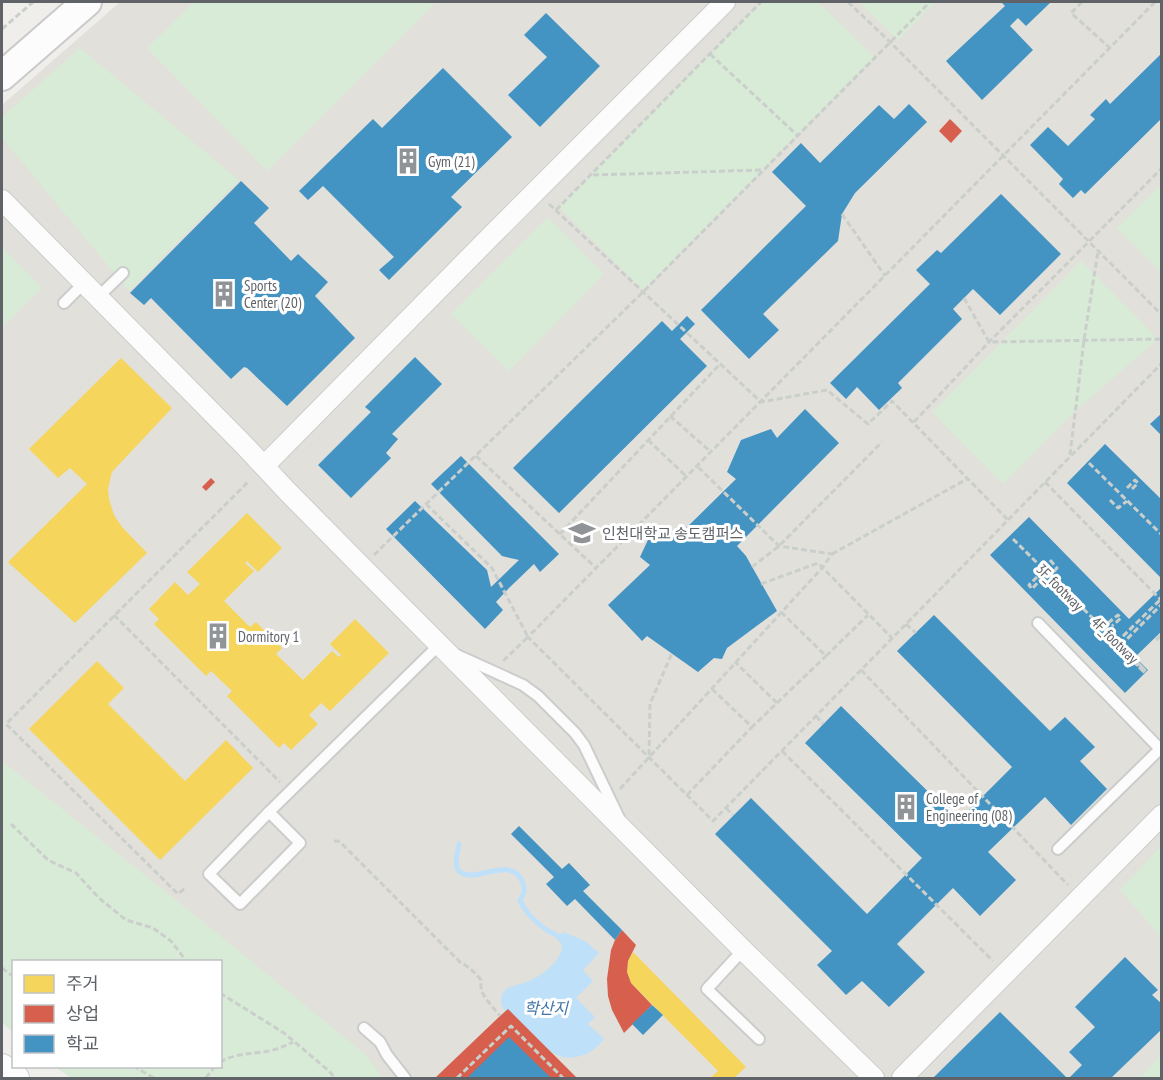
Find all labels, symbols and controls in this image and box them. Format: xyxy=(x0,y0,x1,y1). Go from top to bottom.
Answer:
building icon: Gym (21) xyxy=(393,146,423,176)
place label: Gym (21) xyxy=(428,152,475,171)
place label: Sports Center (20) xyxy=(244,276,302,312)
building icon: Sports Center (20) xyxy=(209,279,239,309)
school or university icon: 인천대학교 송도캠퍼스 xyxy=(567,518,597,548)
place label: 인천대학교 송도캠퍼스 xyxy=(602,524,743,543)
street label: 3F_footway xyxy=(1032,559,1088,615)
street label: 4F_footway xyxy=(1087,612,1143,668)
building icon: Dormitory 1 xyxy=(203,621,233,651)
place label: Dormitory 1 xyxy=(238,627,299,646)
place label: College of Engineering (08) xyxy=(926,789,1012,825)
building icon: College of Engineering (08) xyxy=(891,792,921,822)
legend xyxy=(12,960,222,1068)
text: 주거 xyxy=(66,972,99,995)
water label: 학산지 xyxy=(524,998,569,1018)
text: 상업 xyxy=(66,1002,99,1025)
text: 학교 xyxy=(66,1032,99,1055)

